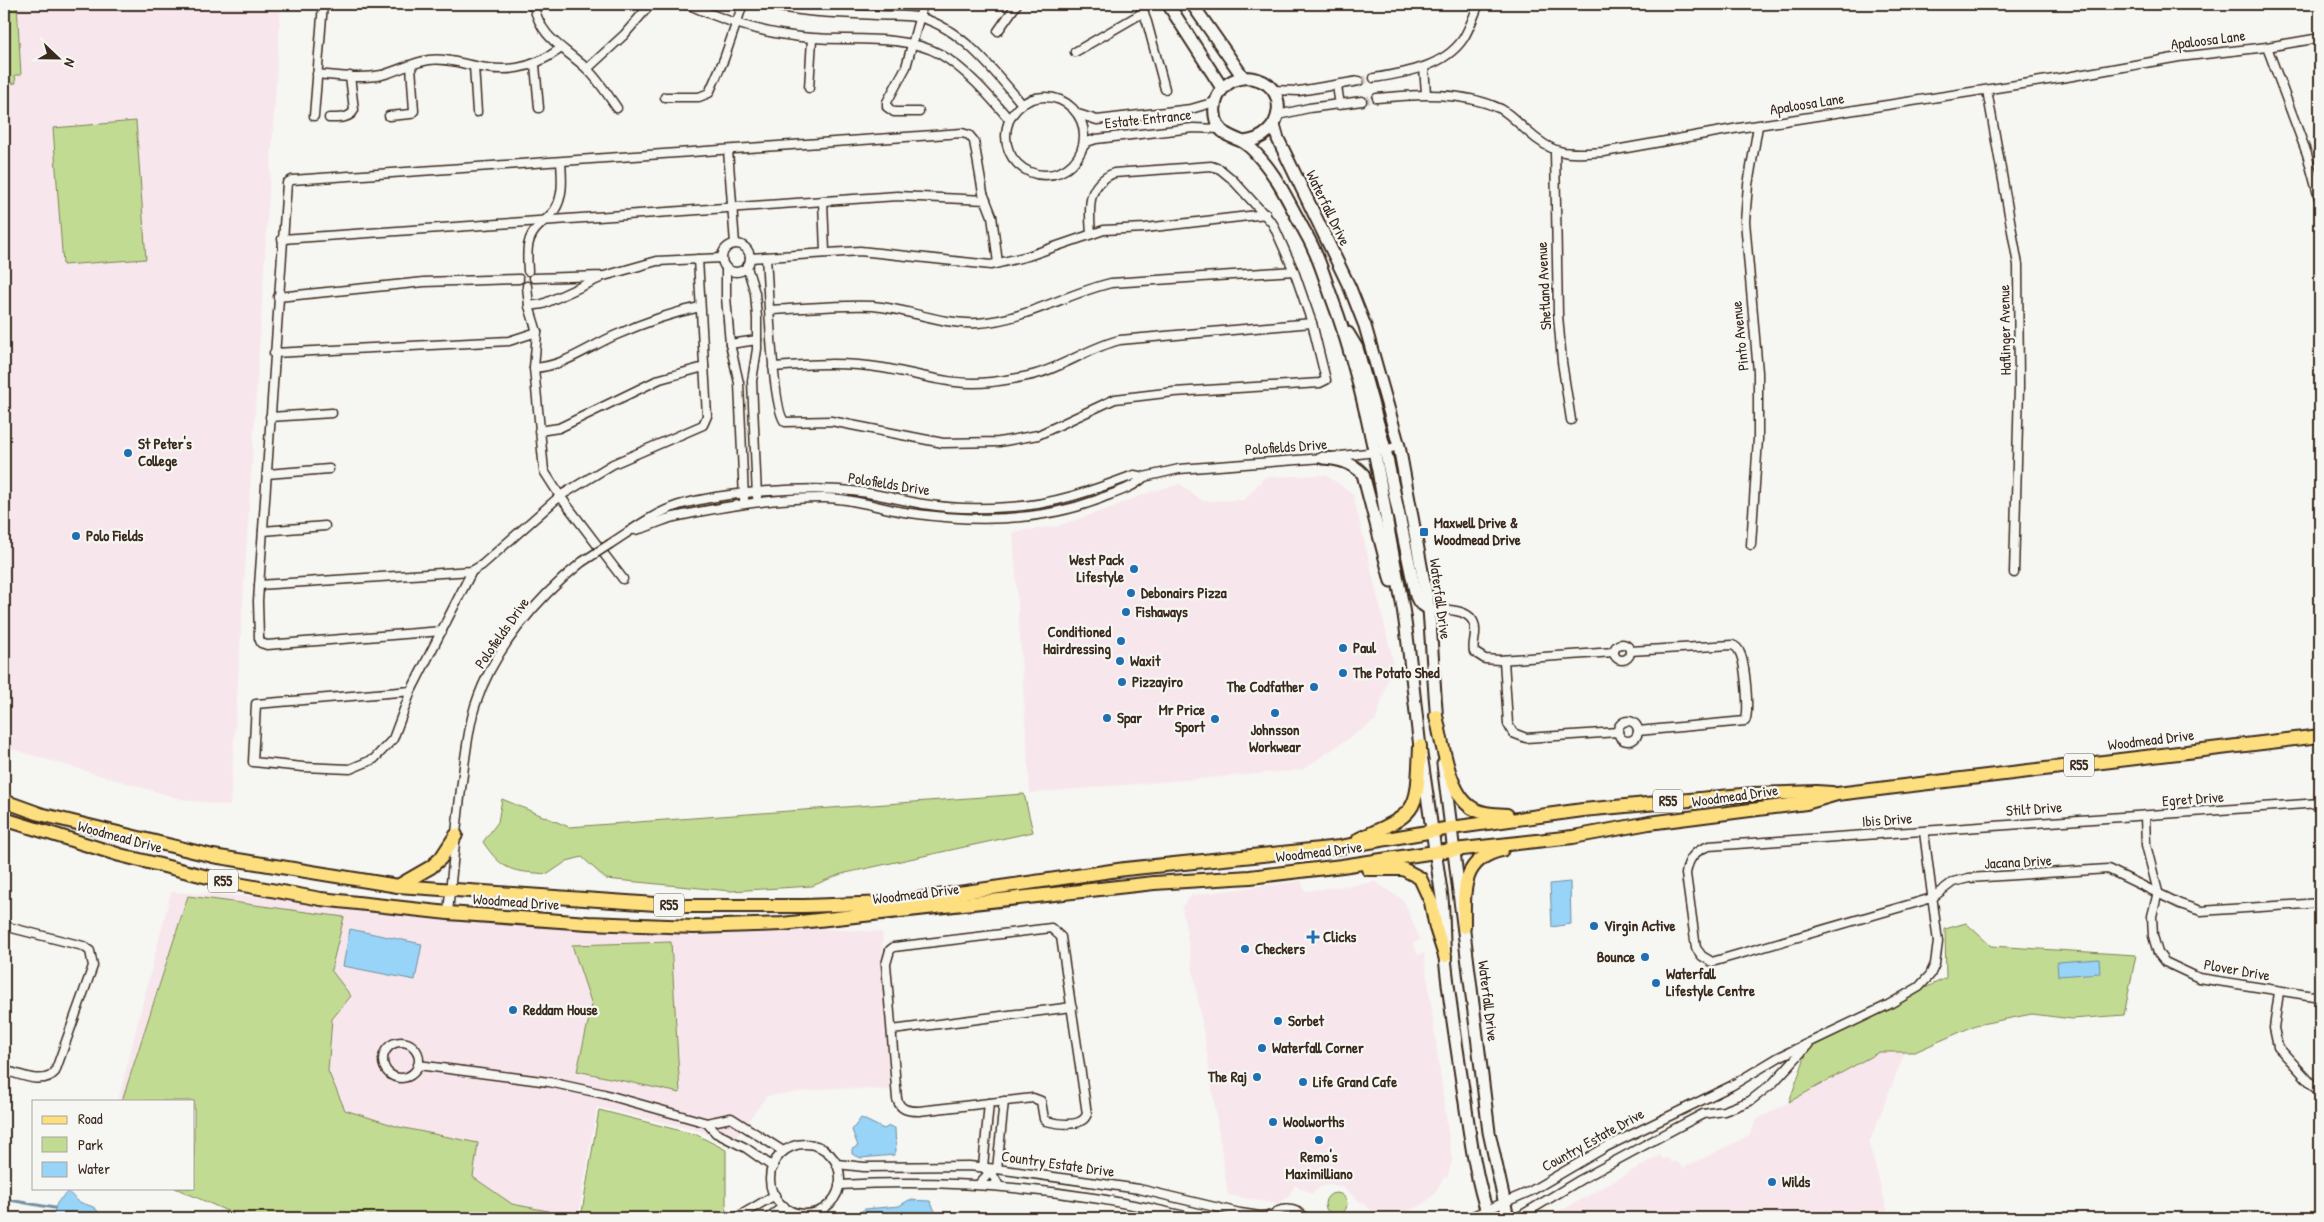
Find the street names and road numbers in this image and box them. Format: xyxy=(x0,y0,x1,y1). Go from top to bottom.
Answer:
street label: Apaloosa Lane xyxy=(2169,25,2246,54)
street label: Apaloosa Lane xyxy=(1768,87,1846,120)
street label: Estate Entrance xyxy=(1104,104,1192,133)
street label: Waterfall Drive xyxy=(1301,167,1356,249)
street label: Shetland Avenue xyxy=(1531,241,1556,331)
street label: Haflinger Avenue xyxy=(1993,284,2016,376)
street label: Pinto Avenue xyxy=(1725,300,1754,372)
street label: Polofields Drive xyxy=(1244,433,1328,460)
street label: Polofields Drive xyxy=(847,467,932,500)
street label: Waterfall Drive xyxy=(1424,557,1457,641)
street label: Polofields Drive xyxy=(469,593,534,673)
street label: Woodmead Drive xyxy=(2107,724,2195,755)
road number: R55 xyxy=(2064,754,2094,776)
street label: Woodmead Drive xyxy=(1691,779,1779,812)
street label: Egret Drive xyxy=(2161,786,2225,811)
road number: R55 xyxy=(1653,789,1683,812)
street label: Stilt Drive xyxy=(2005,796,2063,821)
street label: Ibis Drive xyxy=(1861,807,1913,832)
street label: Woodmead Drive xyxy=(76,815,165,858)
street label: Woodmead Drive xyxy=(1275,836,1363,867)
street label: Jacana Drive xyxy=(1984,849,2052,874)
road number: R55 xyxy=(208,869,238,892)
street label: Woodmead Drive xyxy=(872,878,960,909)
street label: Woodmead Drive xyxy=(472,888,560,915)
road number: R55 xyxy=(654,894,684,916)
street label: Plover Drive xyxy=(2202,953,2272,986)
street label: Waterfall Drive xyxy=(1473,959,1504,1043)
street label: Country Estate Drive xyxy=(1538,1103,1648,1176)
street label: Country Estate Drive xyxy=(1000,1145,1116,1182)

